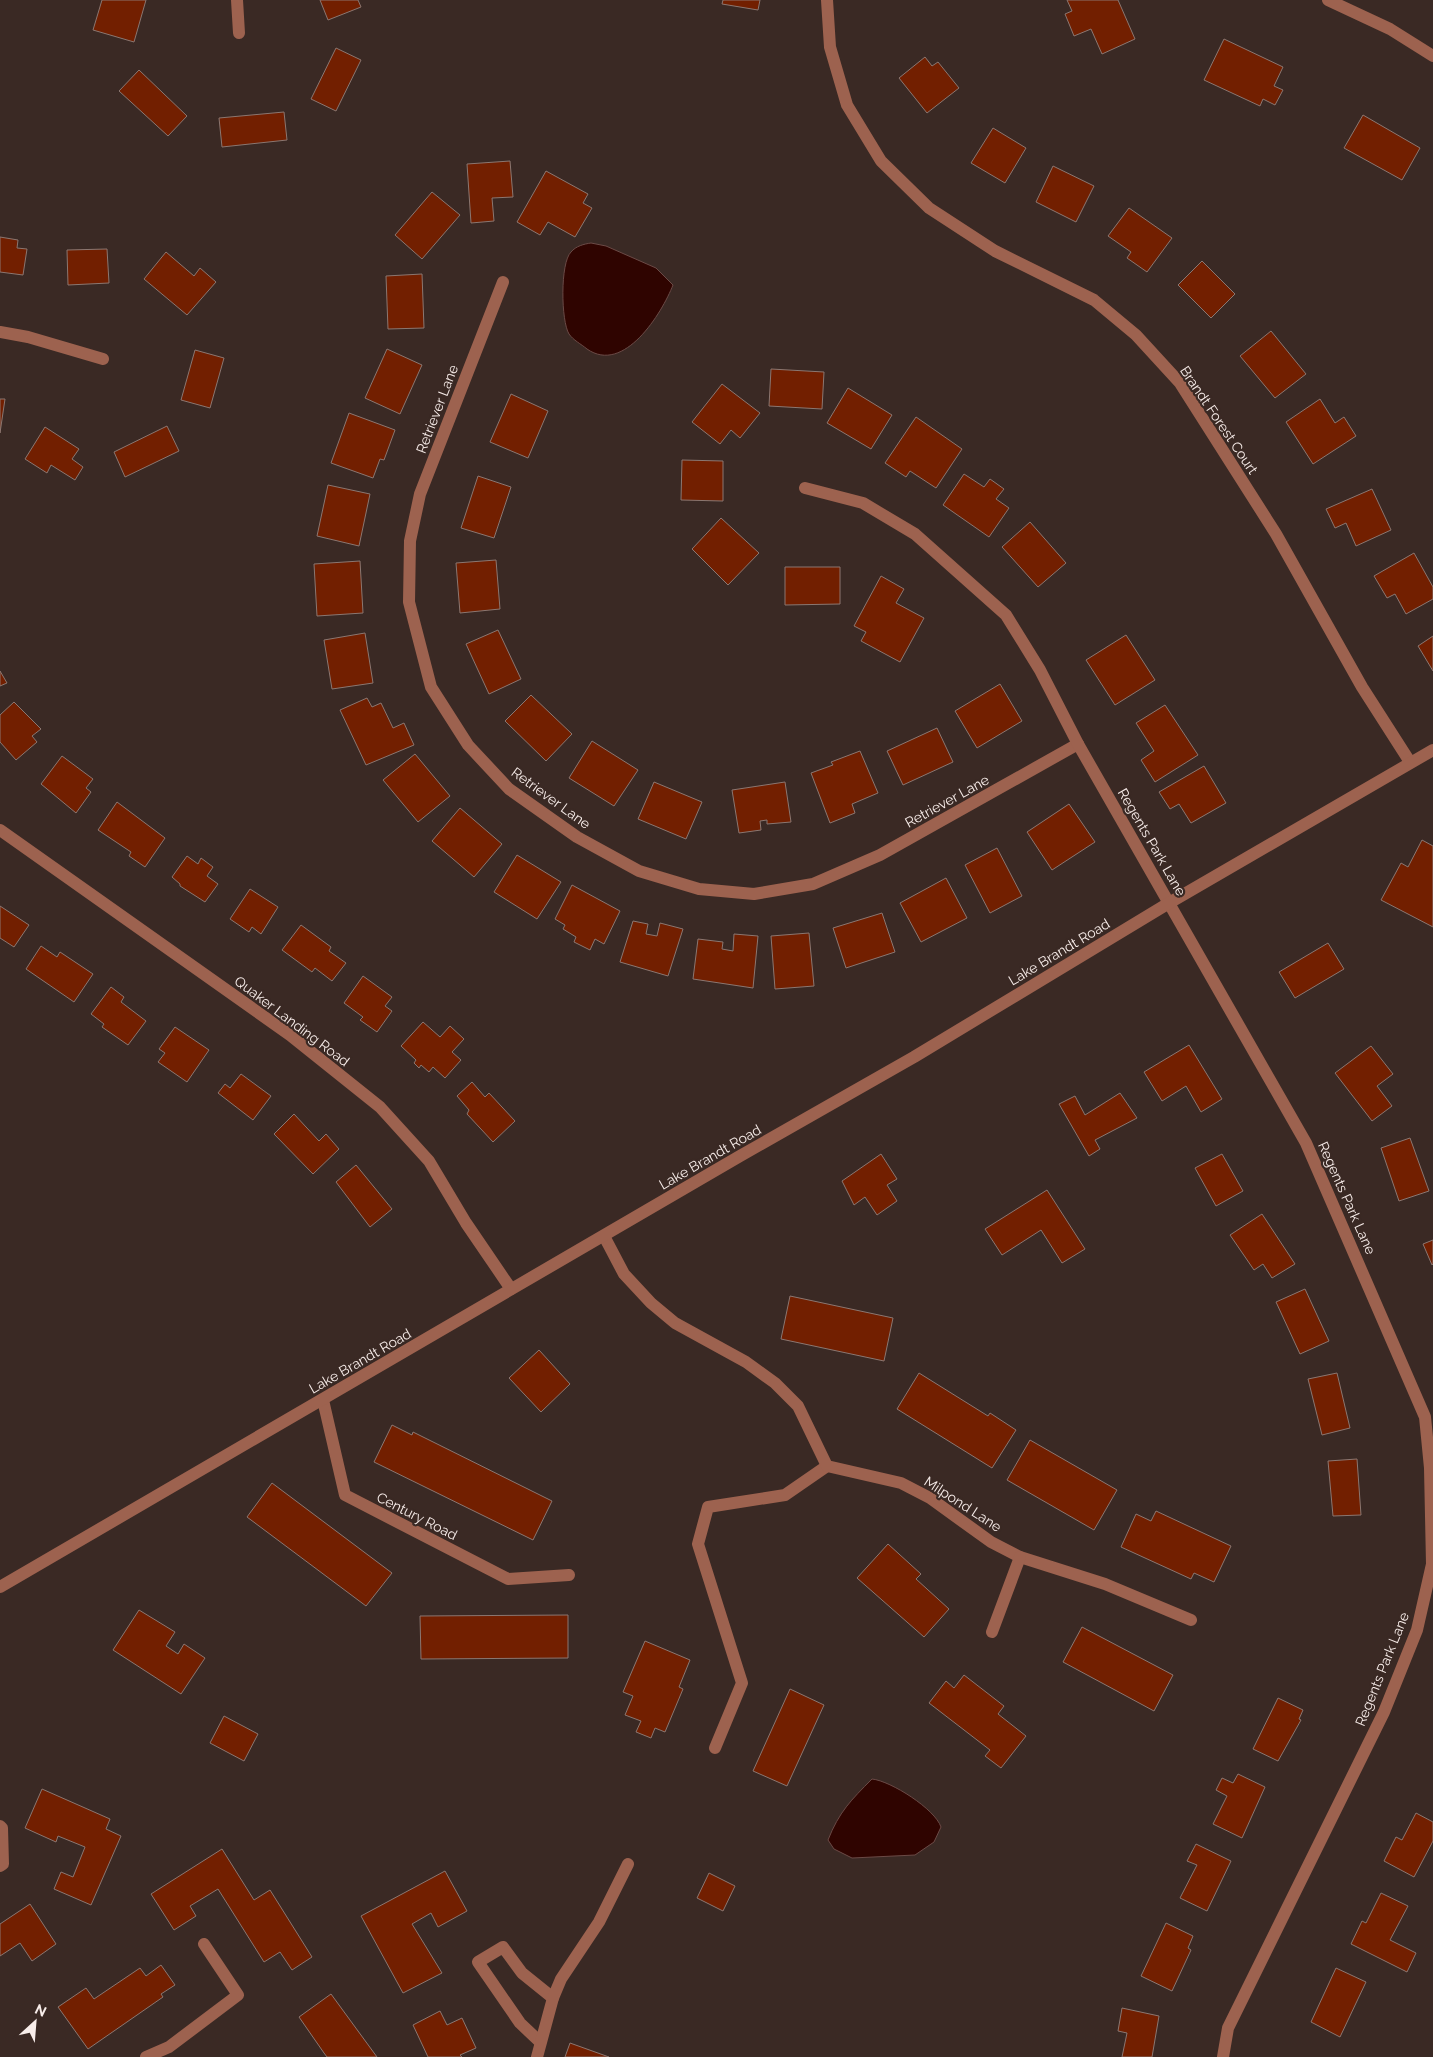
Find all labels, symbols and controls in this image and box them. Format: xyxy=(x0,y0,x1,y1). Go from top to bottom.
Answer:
street label: Retriever Lane xyxy=(413,362,461,456)
street label: Brandt Forest Court xyxy=(1177,363,1261,477)
street label: Retriever Lane xyxy=(508,764,594,832)
street label: Retriever Lane xyxy=(902,771,992,831)
street label: Regents Park Lane xyxy=(1115,785,1189,899)
street label: Lake Brandt Road xyxy=(1006,915,1112,989)
street label: Quaker Landing Road xyxy=(231,973,353,1069)
street label: Lake Brandt Road xyxy=(656,1121,764,1193)
street label: Regents Park Lane xyxy=(1315,1139,1379,1257)
street label: Lake Brandt Road xyxy=(306,1325,414,1397)
street label: Milpond Lane xyxy=(921,1473,1005,1535)
street label: Century Road xyxy=(374,1489,460,1543)
street label: Regents Park Lane xyxy=(1352,1610,1412,1728)
north arrow xyxy=(10,1997,60,2047)
text: N xyxy=(32,2001,49,2020)

